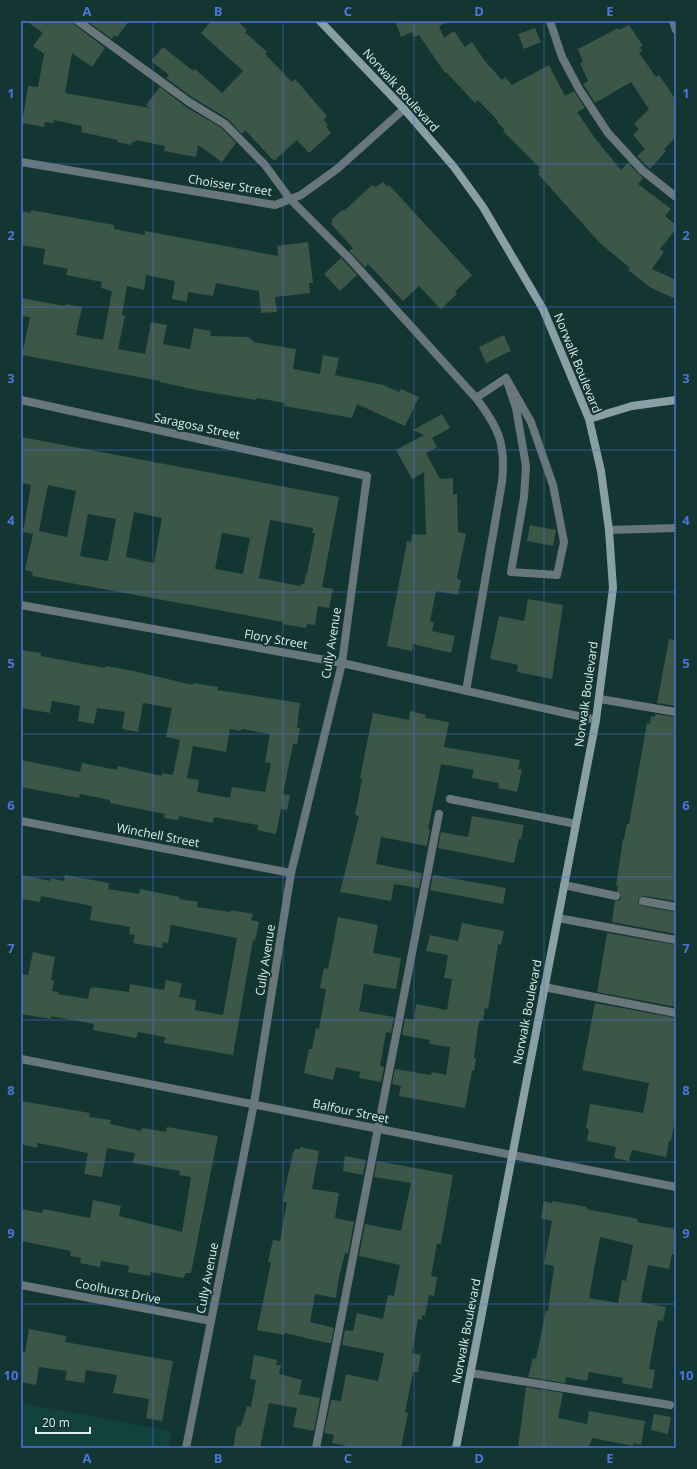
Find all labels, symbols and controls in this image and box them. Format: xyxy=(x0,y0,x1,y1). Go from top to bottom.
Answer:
text: A xyxy=(83,2,92,20)
text: B xyxy=(214,2,223,20)
text: C xyxy=(344,2,352,20)
text: D xyxy=(474,2,484,20)
text: E xyxy=(606,2,614,20)
street label: Norwalk Boulevard xyxy=(359,45,443,135)
text: 1 xyxy=(7,84,15,102)
text: 1 xyxy=(682,84,690,102)
street label: Choisser Street xyxy=(187,170,273,200)
text: 2 xyxy=(7,226,15,244)
text: 2 xyxy=(682,226,690,244)
street label: Norwalk Boulevard xyxy=(550,310,606,416)
text: 3 xyxy=(7,369,15,387)
text: 3 xyxy=(682,369,690,387)
street label: Saragosa Street xyxy=(152,409,242,443)
text: 4 xyxy=(7,511,15,529)
text: 4 xyxy=(682,511,690,529)
street label: Cully Avenue xyxy=(317,606,345,680)
street label: Flory Street xyxy=(243,625,309,653)
street label: Norwalk Boulevard xyxy=(570,640,602,748)
text: 5 xyxy=(7,654,15,672)
text: 5 xyxy=(682,654,690,672)
text: 6 xyxy=(7,796,15,814)
text: 6 xyxy=(682,796,690,814)
street label: Winchell Street xyxy=(115,819,201,851)
street label: Cully Avenue xyxy=(251,923,279,997)
text: 7 xyxy=(7,939,15,957)
text: 7 xyxy=(682,939,690,957)
street label: Norwalk Boulevard xyxy=(508,958,546,1066)
text: 8 xyxy=(7,1081,15,1099)
text: 8 xyxy=(682,1081,690,1099)
street label: Balfour Street xyxy=(311,1095,391,1127)
text: 9 xyxy=(7,1224,15,1242)
text: 9 xyxy=(682,1224,690,1242)
street label: Cully Avenue xyxy=(192,1241,222,1315)
street label: Coolhurst Drive xyxy=(74,1274,163,1308)
street label: Norwalk Boulevard xyxy=(447,1277,485,1385)
text: 10 xyxy=(4,1366,18,1384)
text: 10 xyxy=(679,1366,693,1384)
scale bar xyxy=(36,1409,90,1435)
text: 20 m xyxy=(42,1414,70,1431)
text: A xyxy=(83,1449,92,1467)
text: B xyxy=(214,1449,223,1467)
text: C xyxy=(344,1449,352,1467)
text: D xyxy=(474,1449,484,1467)
text: E xyxy=(606,1449,614,1467)

